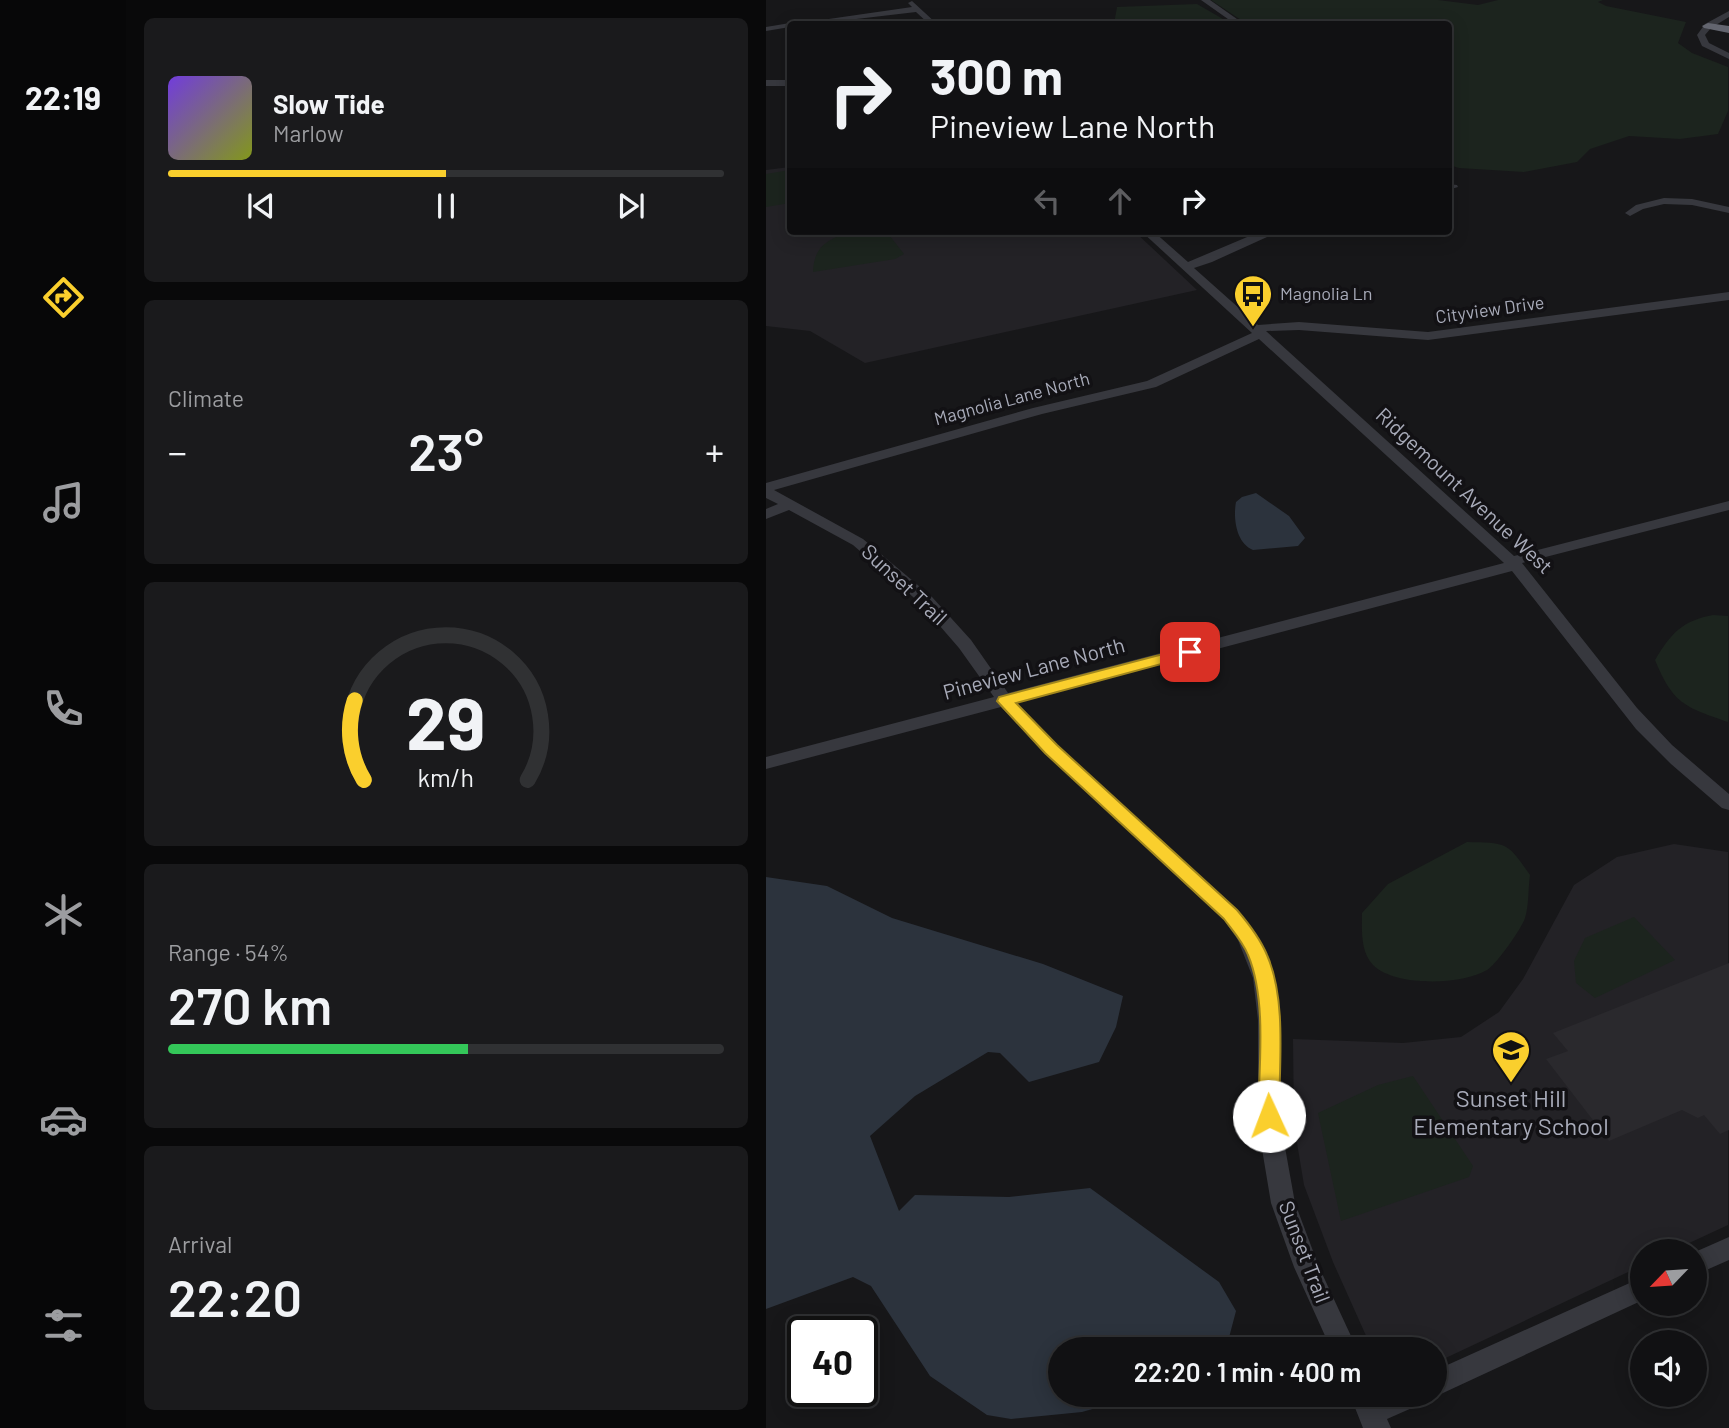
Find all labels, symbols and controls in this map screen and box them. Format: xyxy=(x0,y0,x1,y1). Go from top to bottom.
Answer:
text: 300 m xyxy=(930,46,1063,105)
icon: right xyxy=(815,49,906,140)
text: 22:19 xyxy=(25,78,101,116)
text: Slow Tide xyxy=(273,88,385,119)
text: Pineview Lane North xyxy=(930,106,1215,144)
text: Marlow xyxy=(273,119,344,147)
icon: left xyxy=(1028,182,1066,220)
icon: ahead xyxy=(1101,182,1139,220)
icon: right xyxy=(1174,182,1212,220)
icon: previous xyxy=(242,187,280,225)
icon: pause xyxy=(427,187,465,225)
icon: next xyxy=(612,187,650,225)
icon: directions xyxy=(39,273,88,322)
bus stop icon: Magnolia Ln xyxy=(1232,273,1274,328)
place label: Magnolia Ln xyxy=(1280,282,1373,304)
street label: Cityview Drive xyxy=(1434,290,1546,328)
street label: Magnolia Lane North xyxy=(932,367,1092,429)
text: Climate xyxy=(168,384,244,412)
street label: Ridgemount Avenue West xyxy=(1372,402,1558,578)
text: 23° xyxy=(408,419,484,481)
text: − xyxy=(168,428,187,474)
text: + xyxy=(705,428,724,474)
icon: music xyxy=(39,478,88,527)
street label: Sunset Trail xyxy=(857,538,953,630)
pin xyxy=(1160,622,1220,682)
street label: Pineview Lane North xyxy=(940,631,1127,704)
icon: arrive xyxy=(1171,633,1209,671)
text: 29 xyxy=(406,677,486,765)
icon: phone xyxy=(39,684,88,733)
text: km/h xyxy=(418,762,474,792)
icon: climate xyxy=(39,890,88,939)
text: Range · 54% xyxy=(168,938,289,966)
text: 270 km xyxy=(168,973,332,1035)
school or university icon: Sunset Hill Elementary School xyxy=(1490,1029,1532,1084)
position arrow xyxy=(1232,1079,1306,1153)
place label: Sunset Hill Elementary School xyxy=(1413,1083,1609,1140)
icon: car xyxy=(39,1095,88,1144)
street label: Sunset Trail xyxy=(1275,1197,1336,1306)
text: Arrival xyxy=(168,1230,232,1258)
north arrow xyxy=(1630,1239,1708,1316)
map controls xyxy=(1630,1239,1707,1407)
text: 22:20 xyxy=(168,1265,302,1327)
icon: filters xyxy=(39,1301,88,1350)
speed limit sign: 40 xyxy=(787,1316,878,1407)
button: sound xyxy=(1630,1330,1707,1407)
text: 22:20 · 1 min · 400 m xyxy=(1134,1356,1361,1387)

